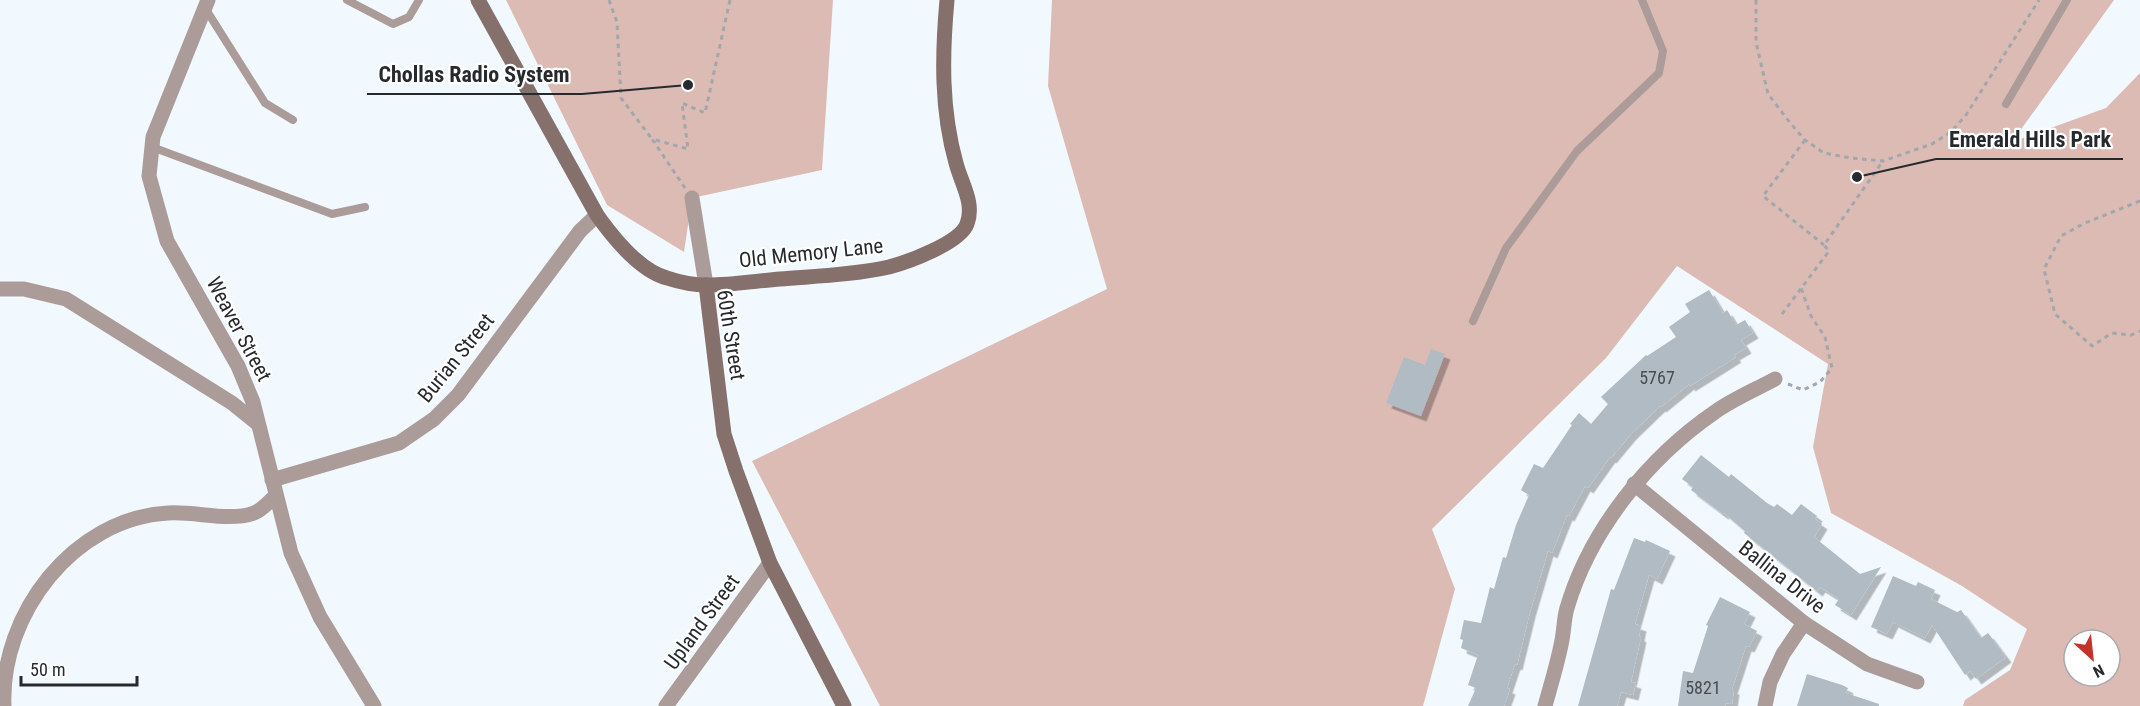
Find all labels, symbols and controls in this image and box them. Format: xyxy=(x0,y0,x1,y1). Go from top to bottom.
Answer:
callout: Chollas Radio System xyxy=(367,54,582,94)
text: Chollas Radio System xyxy=(378,62,570,87)
callout: Emerald Hills Park xyxy=(1936,119,2123,159)
text: Emerald Hills Park xyxy=(1949,127,2112,152)
street label: Old Memory Lane xyxy=(738,233,884,273)
street label: Weaver Street xyxy=(202,273,276,385)
street label: 60th Street xyxy=(712,288,750,382)
street label: Burian Street xyxy=(413,309,499,407)
house number: 5767 xyxy=(1639,367,1675,388)
street label: Ballina Drive xyxy=(1734,536,1830,618)
street label: Upland Street xyxy=(659,570,745,674)
north arrow xyxy=(2062,628,2122,688)
scale bar xyxy=(21,649,136,687)
text: 50 m xyxy=(30,659,65,680)
text: N xyxy=(2090,660,2107,682)
house number: 5821 xyxy=(1685,677,1721,698)

